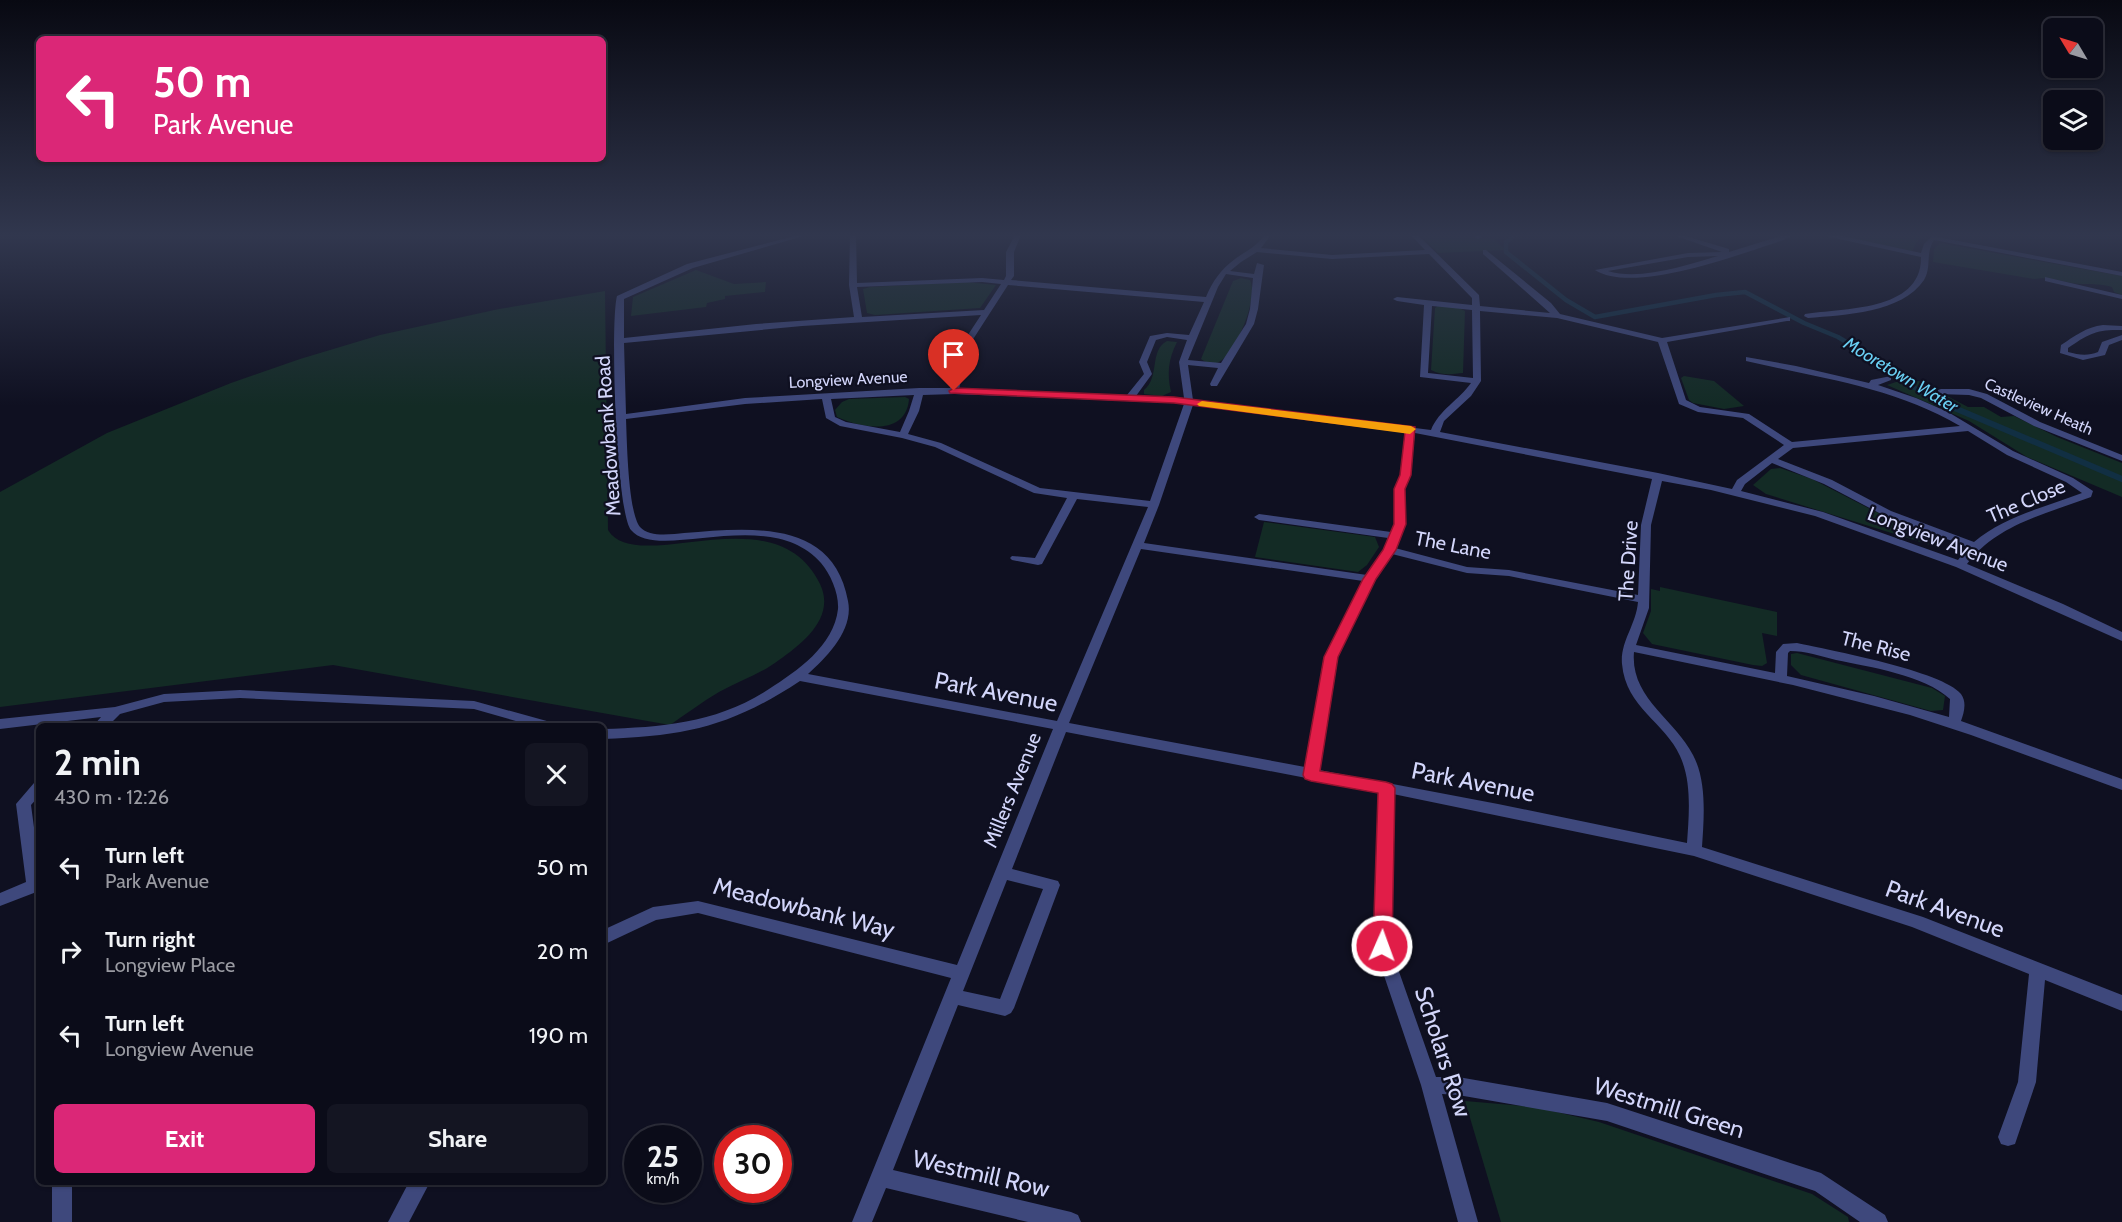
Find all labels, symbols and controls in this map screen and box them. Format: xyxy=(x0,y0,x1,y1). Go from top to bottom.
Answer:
north arrow xyxy=(2043,18,2103,78)
map controls xyxy=(2043,18,2103,150)
text: 50 m xyxy=(153,56,251,108)
icon: left xyxy=(54,60,132,138)
button: layers xyxy=(2043,90,2103,150)
text: Park Avenue xyxy=(153,108,293,141)
pin xyxy=(928,329,979,391)
water label: Mooretown Water xyxy=(1839,332,1963,418)
icon: arrive xyxy=(937,338,970,371)
street label: Meadowbank Road xyxy=(590,355,626,517)
street label: Longview Avenue xyxy=(788,367,908,392)
street label: Castleview Heath xyxy=(1982,374,2096,439)
street label: The Close xyxy=(1983,474,2069,528)
street label: Longview Avenue xyxy=(1864,501,2012,577)
street label: The Drive xyxy=(1613,520,1643,602)
street label: The Lane xyxy=(1413,526,1493,564)
street label: The Rise xyxy=(1839,626,1913,666)
street label: Park Avenue xyxy=(932,665,1060,718)
street label: Millers Avenue xyxy=(978,729,1046,851)
text: 2 min xyxy=(54,740,141,784)
button: close xyxy=(525,743,588,806)
street label: Park Avenue xyxy=(1409,755,1537,808)
text: 430 m · 12:26 xyxy=(54,785,169,809)
text: Turn left xyxy=(105,842,184,869)
icon: left xyxy=(54,851,87,884)
text: 50 m xyxy=(536,854,588,881)
text: Park Avenue xyxy=(105,869,209,893)
street label: Meadowbank Way xyxy=(710,871,898,944)
street label: Park Avenue xyxy=(1882,874,2009,943)
position arrow xyxy=(1350,914,1414,978)
text: Turn right xyxy=(105,926,195,953)
icon: right xyxy=(54,935,87,968)
text: 20 m xyxy=(537,938,588,965)
text: Longview Place xyxy=(105,953,235,977)
street label: Scholars Row xyxy=(1409,983,1478,1121)
text: Turn left xyxy=(105,1010,184,1037)
icon: left xyxy=(54,1019,87,1052)
text: 190 m xyxy=(529,1022,588,1049)
text: Longview Avenue xyxy=(105,1037,254,1061)
street label: Westmill Green xyxy=(1590,1071,1748,1144)
button: Exit xyxy=(54,1104,315,1173)
button: Share xyxy=(327,1104,588,1173)
speed limit sign: 30 xyxy=(714,1125,792,1203)
text: 25 xyxy=(647,1138,679,1175)
street label: Westmill Row xyxy=(910,1144,1053,1203)
text: km/h xyxy=(647,1170,679,1188)

